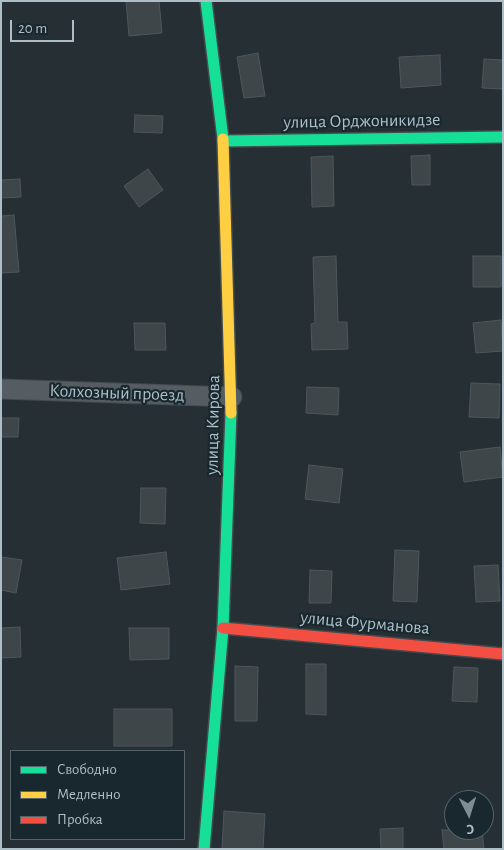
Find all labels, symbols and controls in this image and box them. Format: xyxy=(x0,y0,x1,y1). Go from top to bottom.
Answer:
scale bar xyxy=(12,10,76,42)
text: 20 m xyxy=(18,21,47,36)
street label: улица Орджоникидзе xyxy=(283,109,441,133)
street label: улица Кирова xyxy=(201,375,225,475)
street label: Колхозный проезд xyxy=(49,380,185,406)
street label: улица Фурманова xyxy=(299,607,431,639)
legend xyxy=(10,750,185,840)
text: Свободно xyxy=(57,762,117,777)
text: Медленно xyxy=(57,787,121,802)
north arrow xyxy=(444,790,494,840)
text: Пробка xyxy=(57,812,103,827)
text: С xyxy=(466,822,475,836)

